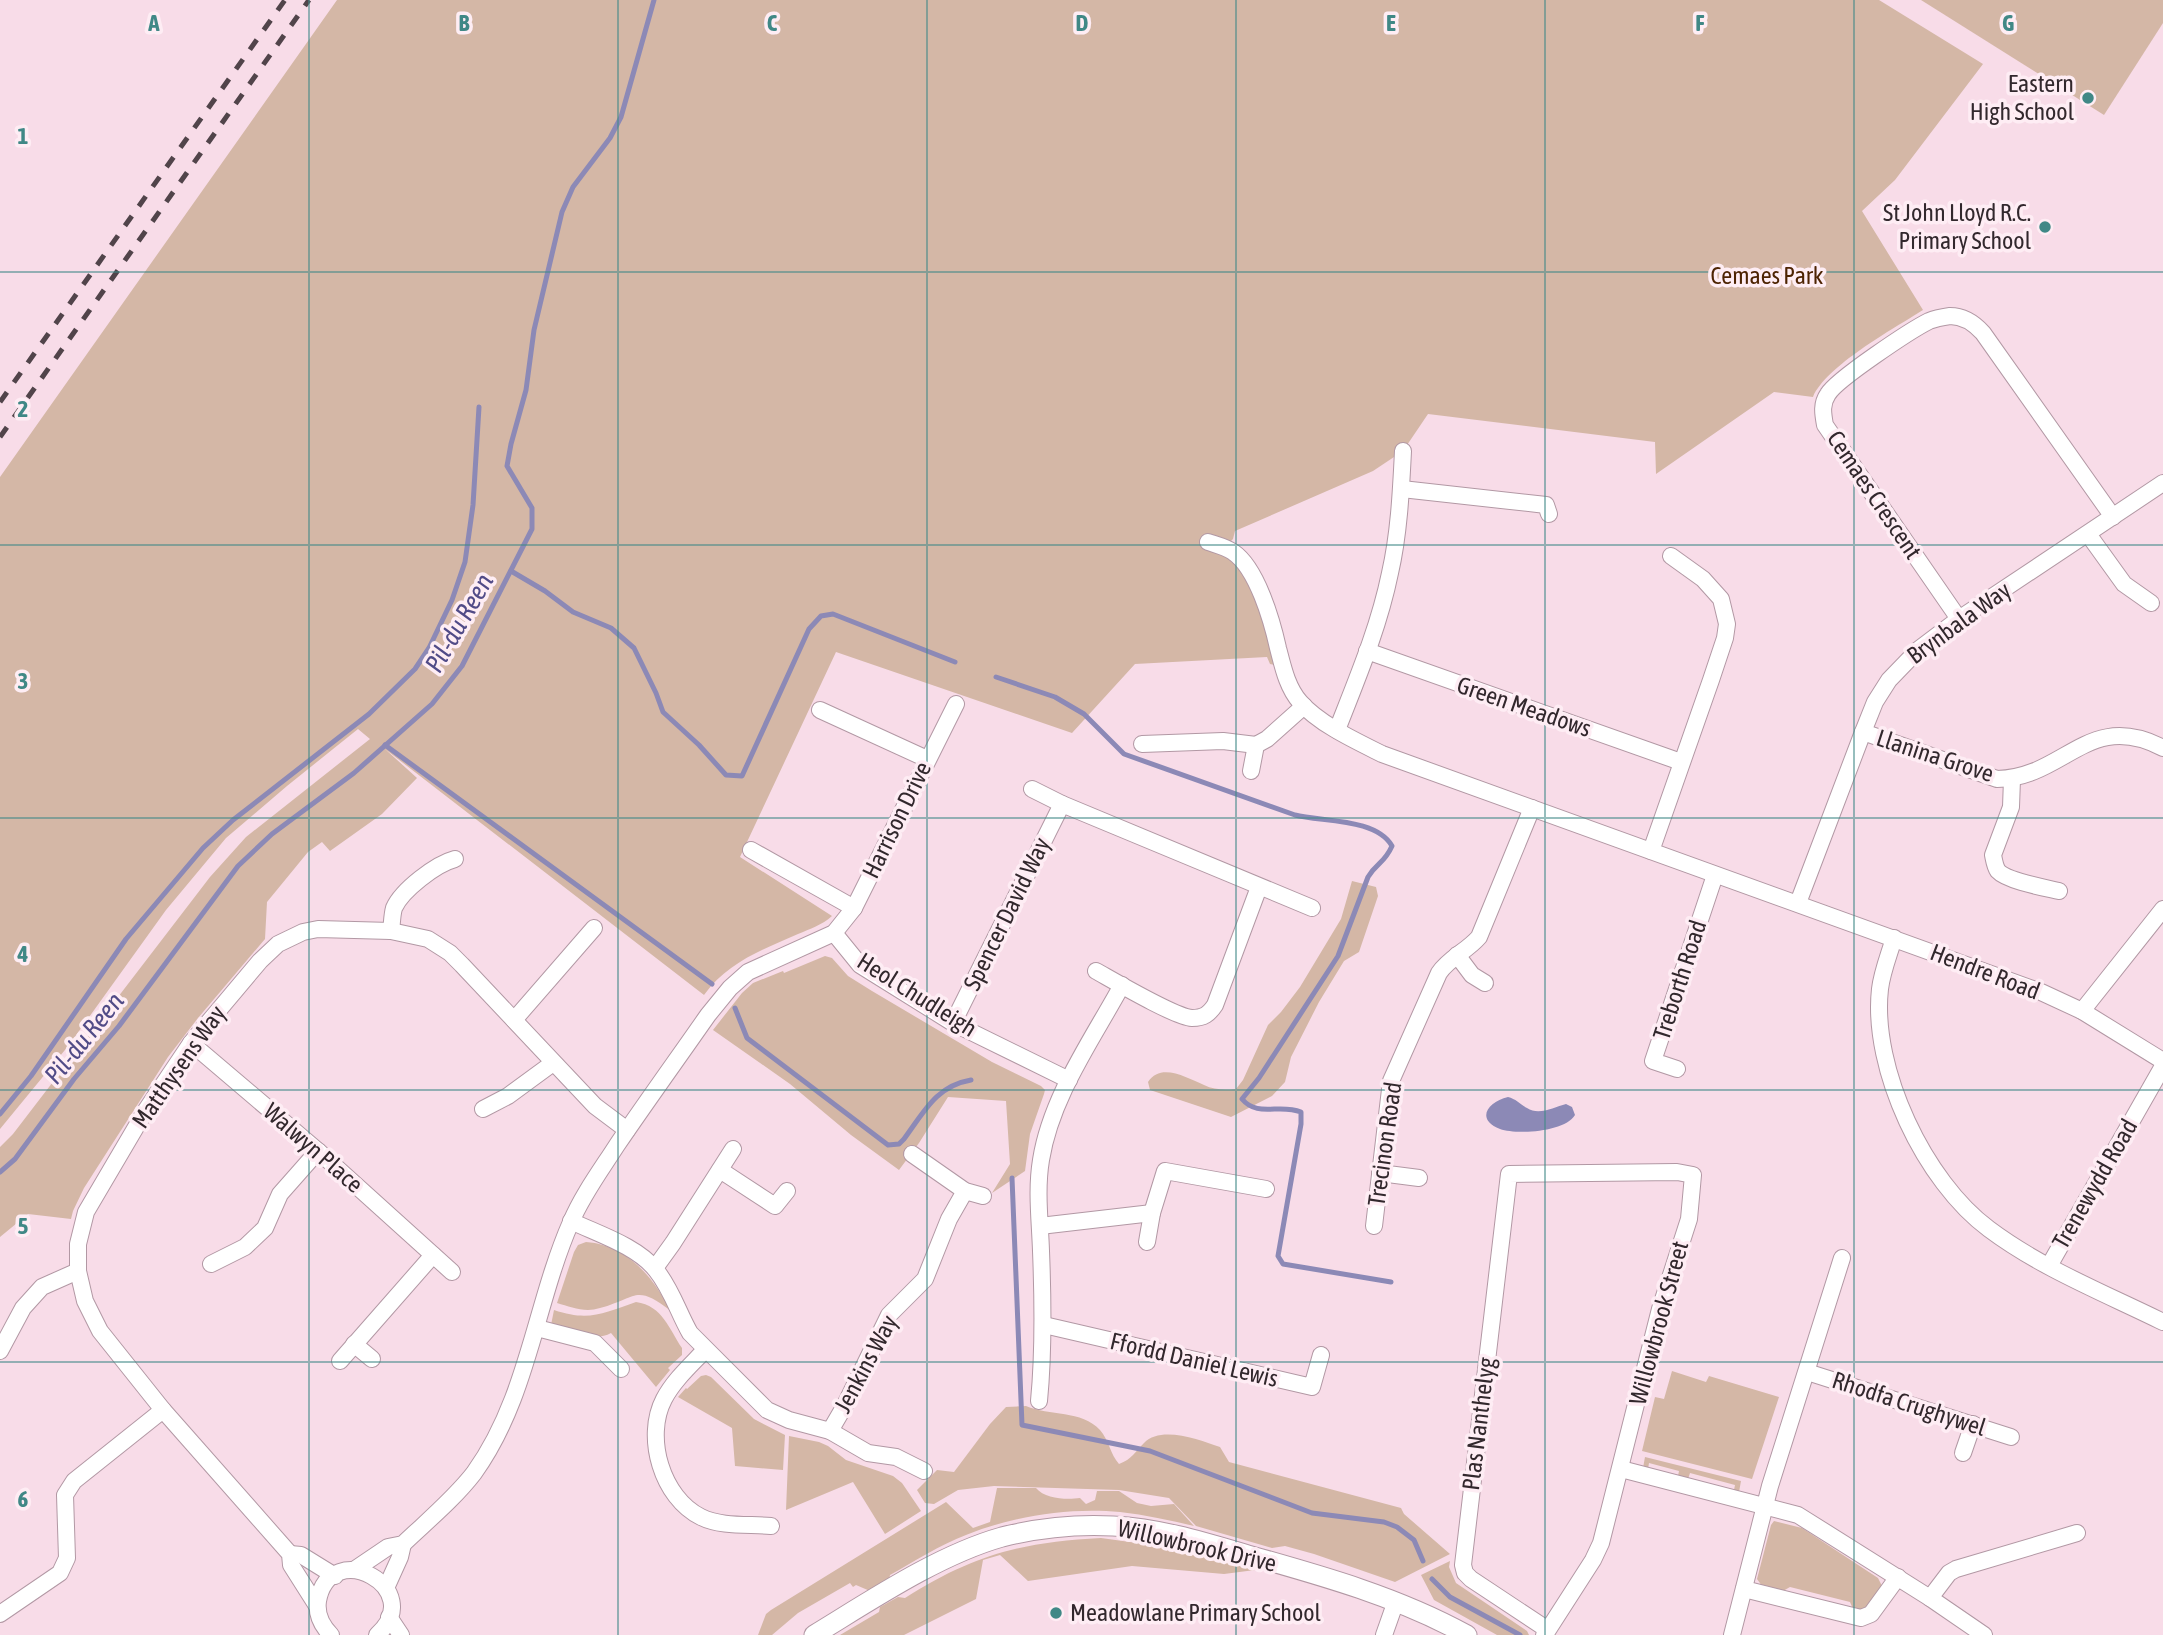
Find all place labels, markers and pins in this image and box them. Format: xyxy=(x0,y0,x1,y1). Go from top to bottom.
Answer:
place label: Eastern High School xyxy=(1970,70,2075,125)
marker: Eastern High School xyxy=(2080,90,2096,106)
place label: St John Lloyd R.C. Primary School xyxy=(1883,199,2032,254)
marker: St John Lloyd R.C. Primary School xyxy=(2037,219,2053,235)
place label: Meadowlane Primary School xyxy=(1070,1599,1321,1626)
marker: Meadowlane Primary School xyxy=(1048,1605,1064,1621)

